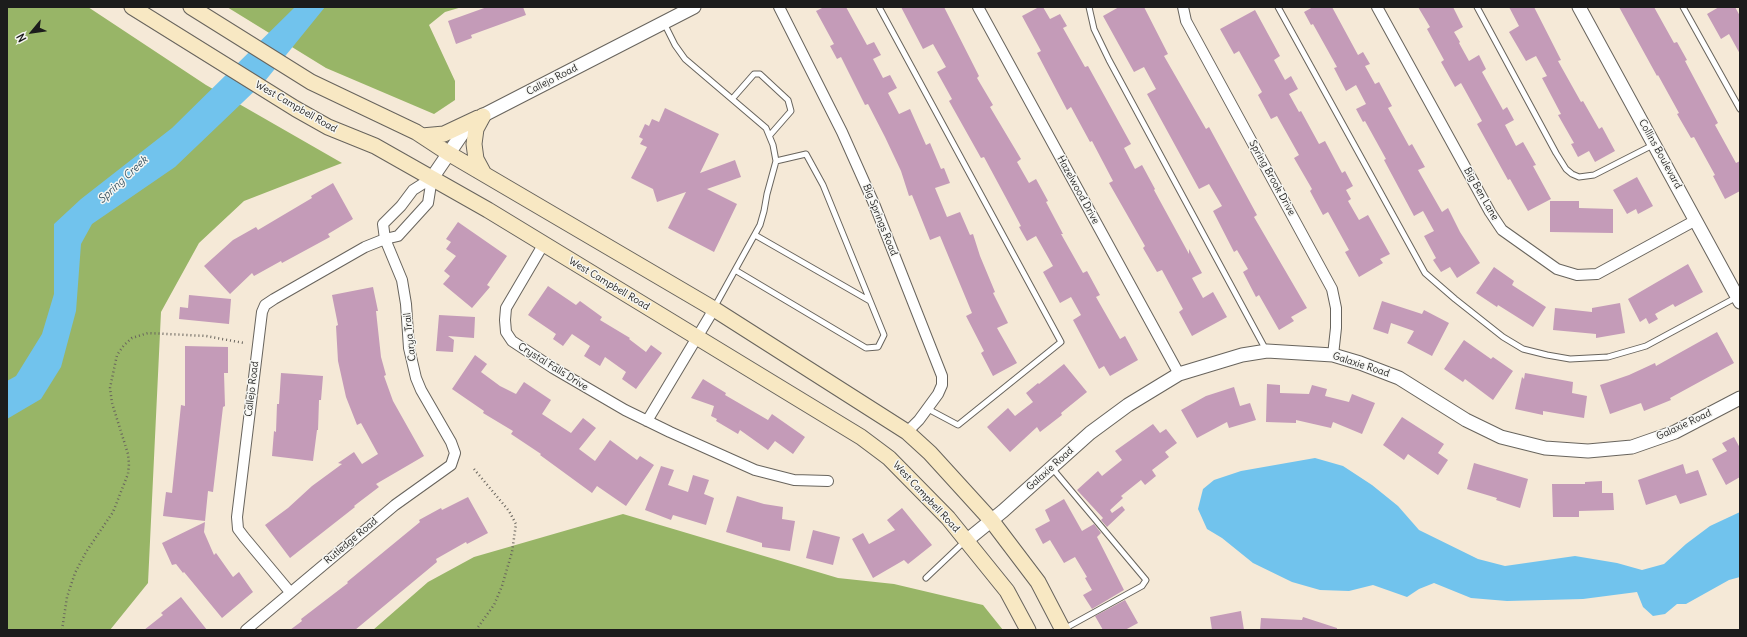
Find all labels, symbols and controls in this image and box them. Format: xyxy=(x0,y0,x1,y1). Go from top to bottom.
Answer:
north arrow xyxy=(12,12,52,52)
text: N xyxy=(14,31,29,45)
street label: Callejo Road xyxy=(524,62,580,98)
street label: West Campbell Road xyxy=(253,79,339,135)
street label: Collins Boulevard xyxy=(1636,117,1684,191)
street label: Spring Brook Drive xyxy=(1246,138,1298,218)
water label: Spring Creek xyxy=(95,154,151,206)
street label: Hazelwood Drive xyxy=(1054,154,1102,226)
street label: Big Ben Lane xyxy=(1461,165,1501,223)
street label: Big Springs Road xyxy=(860,182,900,258)
street label: West Campbell Road xyxy=(566,255,652,313)
street label: Carya Trail xyxy=(401,312,419,362)
street label: Crystal Falls Drive xyxy=(516,341,590,393)
street label: Galaxie Road xyxy=(1331,350,1391,380)
street label: Callejo Road xyxy=(243,361,261,417)
street label: Galaxie Road xyxy=(1655,407,1713,443)
street label: Galaxie Road xyxy=(1024,445,1076,493)
street label: West Campbell Road xyxy=(890,459,962,535)
street label: Rutledge Road xyxy=(322,515,380,567)

